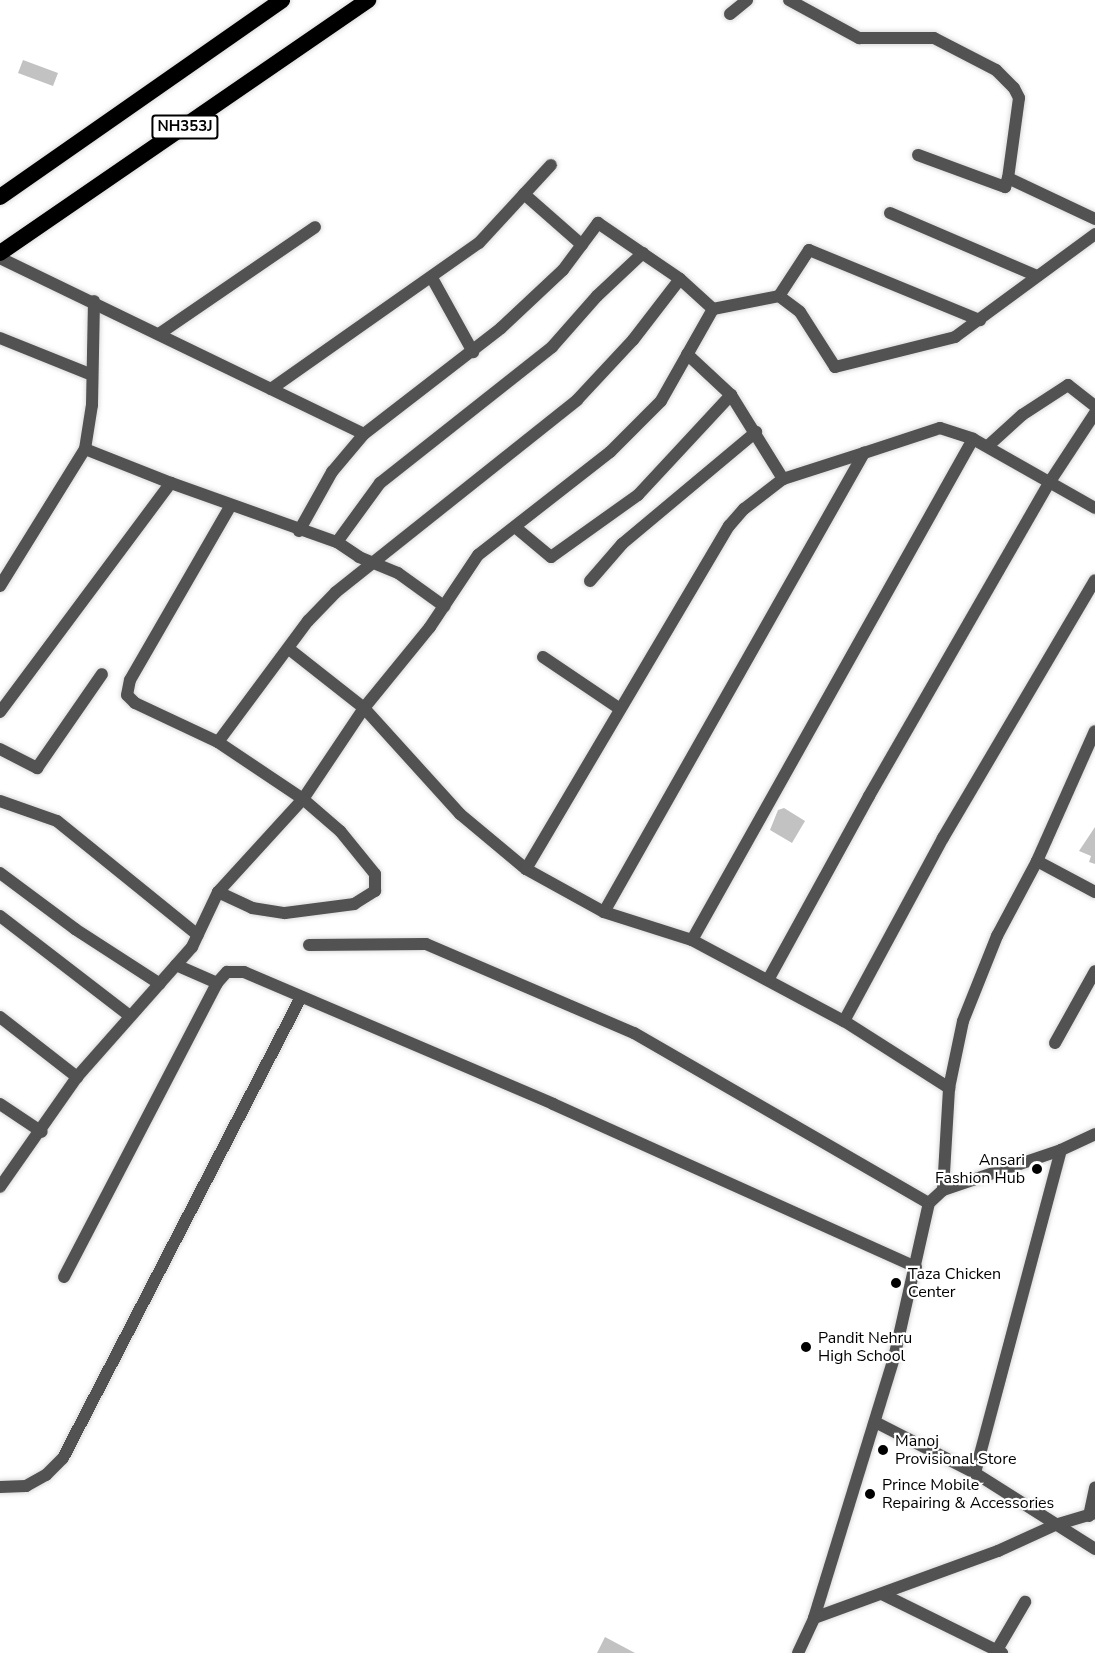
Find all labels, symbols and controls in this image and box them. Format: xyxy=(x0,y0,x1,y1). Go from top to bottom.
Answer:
road number: NH353J xyxy=(150,115,219,139)
place label: Ansari Fashion Hub xyxy=(935,1150,1025,1188)
marker: Ansari Fashion Hub xyxy=(1030,1162,1044,1176)
place label: Taza Chicken Center xyxy=(908,1264,1001,1302)
marker: Taza Chicken Center xyxy=(889,1276,903,1290)
place label: Pandit Nehru High School xyxy=(818,1328,912,1366)
marker: Pandit Nehru High School xyxy=(799,1340,813,1354)
place label: Manoj Provisional Store xyxy=(895,1431,1016,1469)
marker: Manoj Provisional Store xyxy=(876,1443,890,1457)
place label: Prince Mobile Repairing & Accessories xyxy=(882,1475,1054,1513)
marker: Prince Mobile Repairing & Accessories xyxy=(863,1487,877,1501)

